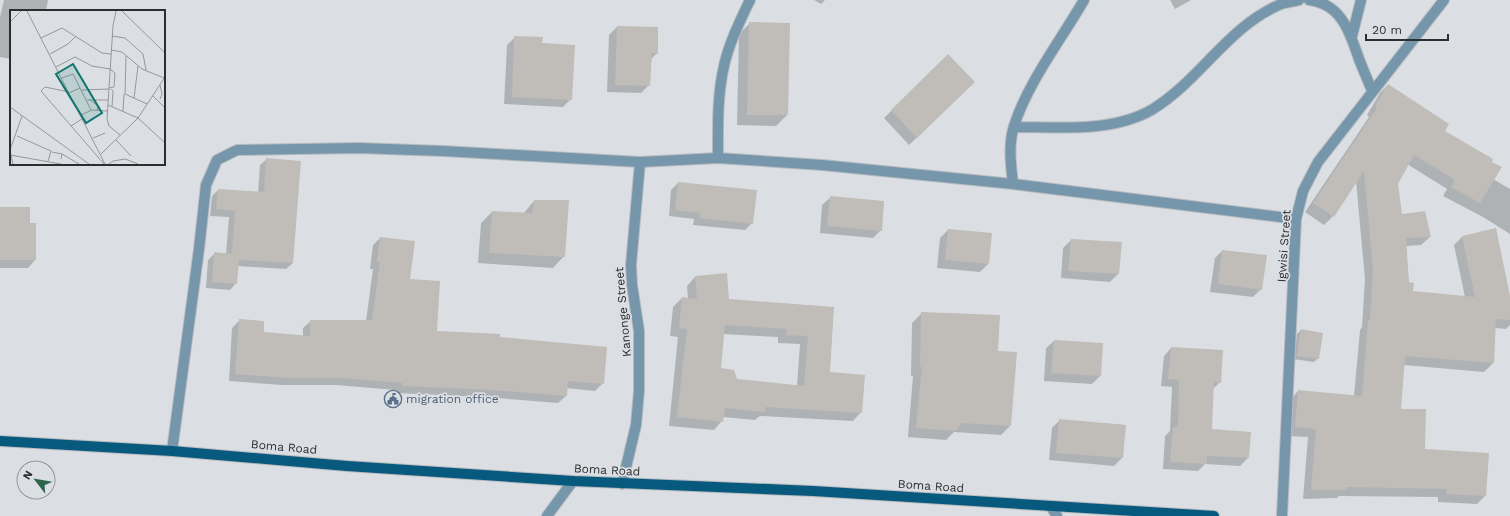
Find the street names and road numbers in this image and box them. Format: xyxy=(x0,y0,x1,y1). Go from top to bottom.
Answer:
street label: Igwisi Street xyxy=(1274,209,1294,283)
street label: Kanonge Street xyxy=(612,267,634,357)
street label: Boma Road xyxy=(250,437,318,457)
street label: Boma Road xyxy=(573,461,641,479)
street label: Boma Road xyxy=(897,477,965,495)

